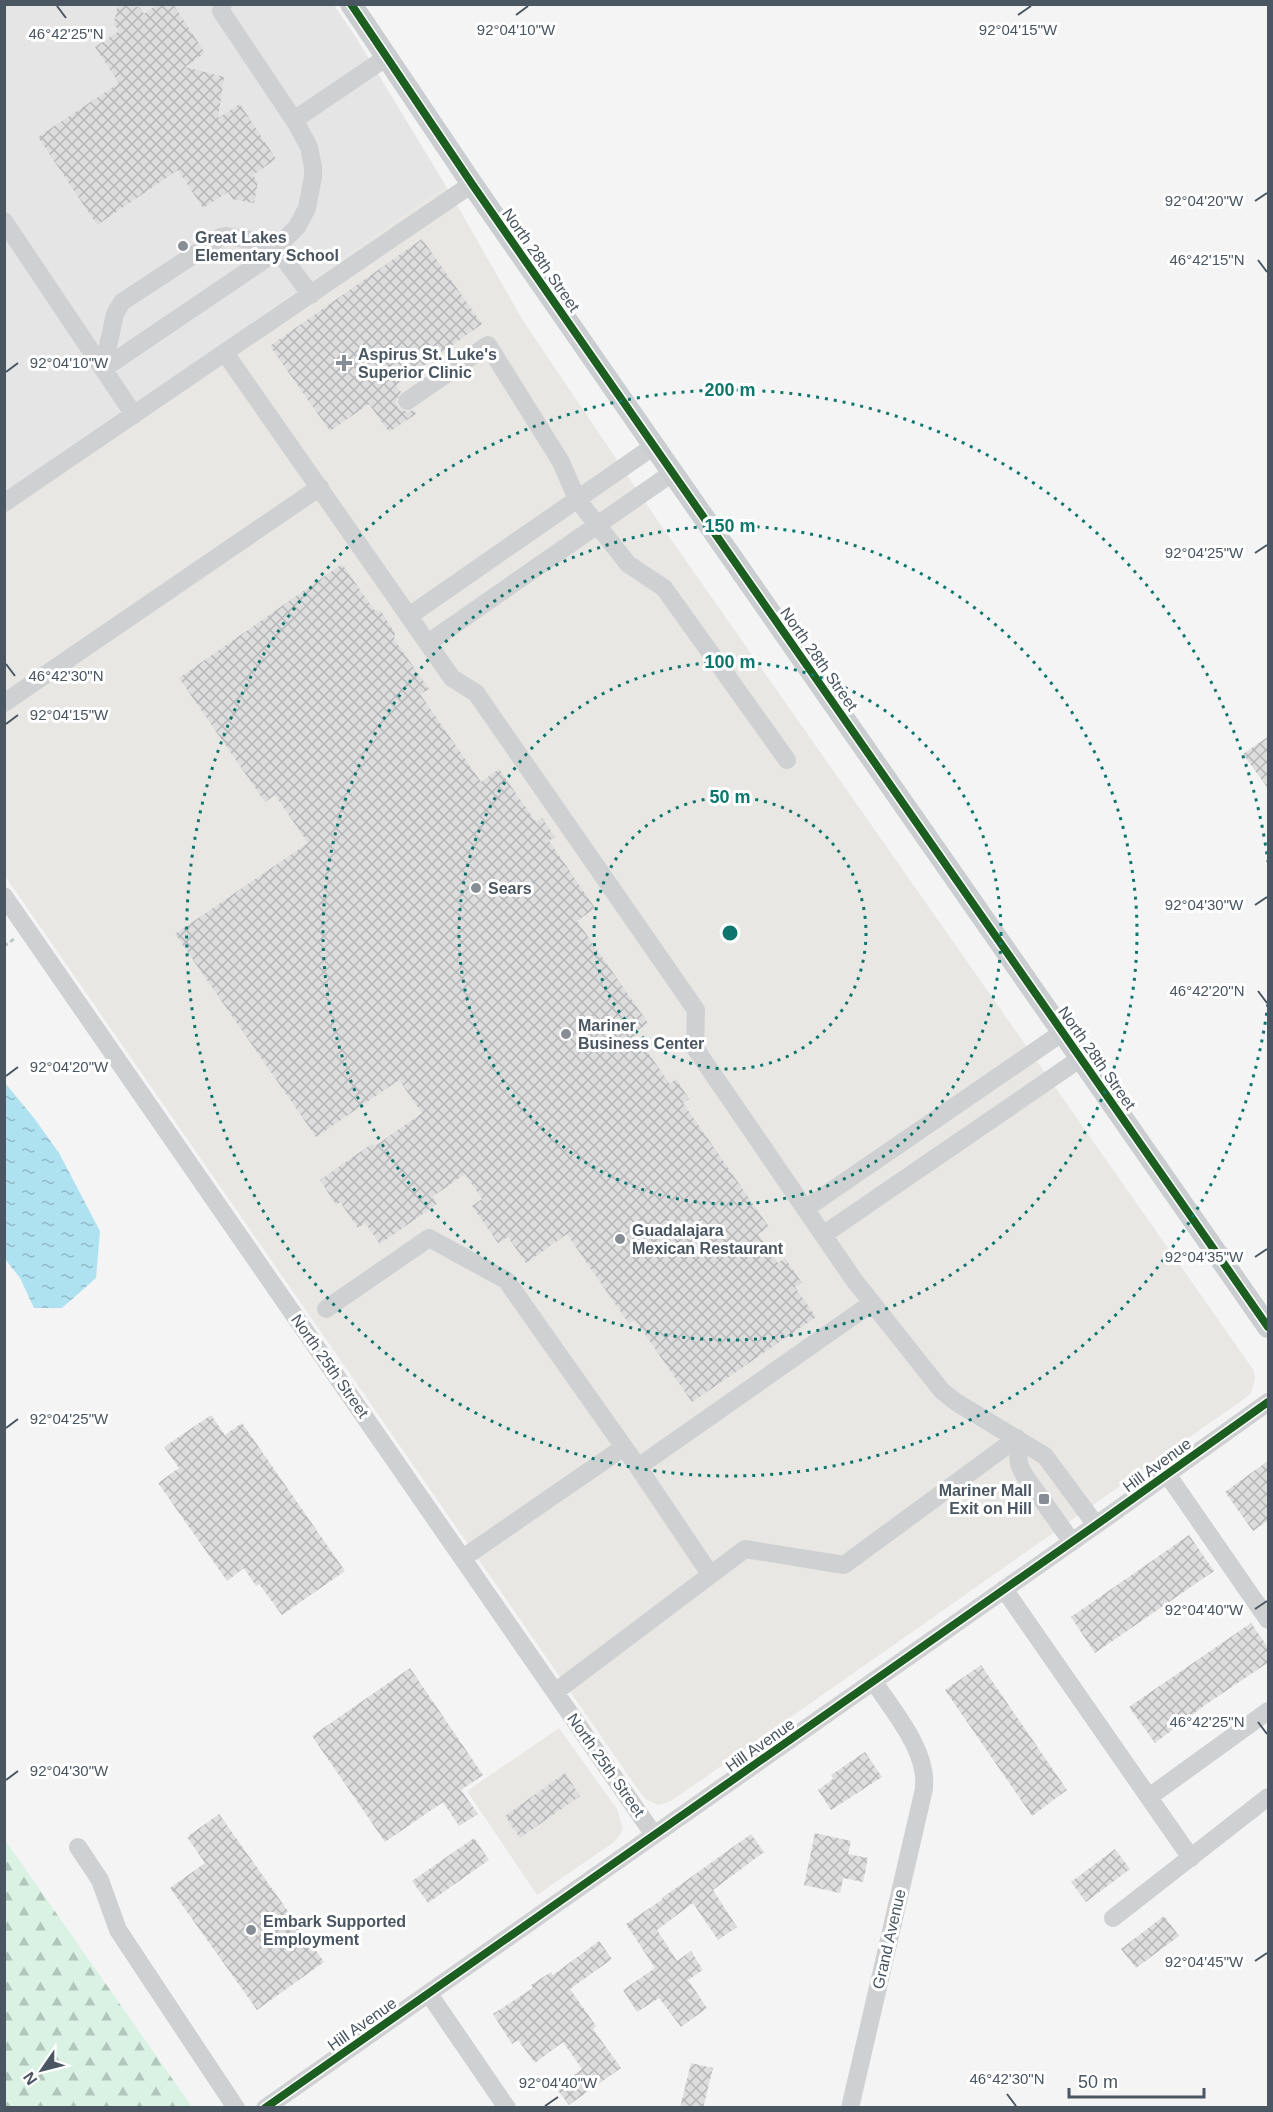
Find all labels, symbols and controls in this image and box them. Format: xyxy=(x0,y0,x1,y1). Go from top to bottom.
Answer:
text: 92°04'10"W xyxy=(477,21,556,38)
text: 92°04'15"W xyxy=(979,21,1058,38)
text: 46°42'25"N xyxy=(28,25,104,42)
text: 92°04'20"W xyxy=(1165,192,1244,209)
street label: North 28th Street xyxy=(499,205,583,315)
place label: Great Lakes Elementary School xyxy=(195,229,339,264)
marker: Great Lakes Elementary School xyxy=(176,239,190,253)
text: 46°42'15"N xyxy=(1169,251,1245,268)
place label: Aspirus St. Luke's Superior Clinic xyxy=(358,346,497,381)
text: 92°04'10"W xyxy=(30,354,109,371)
marker: Aspirus St. Luke's Superior Clinic xyxy=(335,354,353,372)
text: 200 m xyxy=(704,380,756,400)
text: 150 m xyxy=(704,516,756,536)
text: 92°04'25"W xyxy=(1165,544,1244,561)
street label: North 28th Street xyxy=(777,604,861,714)
text: 100 m xyxy=(704,652,756,672)
text: 46°42'30"N xyxy=(28,667,104,684)
text: 92°04'15"W xyxy=(30,706,109,723)
text: 50 m xyxy=(709,787,751,807)
place label: Sears xyxy=(488,880,532,897)
marker: Sears xyxy=(469,881,483,895)
text: 92°04'30"W xyxy=(1165,896,1244,913)
centre of rings xyxy=(720,923,740,943)
text: 46°42'20"N xyxy=(1169,982,1245,999)
street label: North 28th Street xyxy=(1055,1003,1139,1113)
place label: Mariner Business Center xyxy=(578,1017,704,1052)
marker: Mariner Business Center xyxy=(559,1027,573,1041)
text: 92°04'20"W xyxy=(30,1058,109,1075)
place label: Guadalajara Mexican Restaurant xyxy=(632,1222,784,1257)
marker: Guadalajara Mexican Restaurant xyxy=(613,1232,627,1246)
text: 92°04'35"W xyxy=(1165,1248,1244,1265)
street label: North 25th Street xyxy=(288,1311,372,1421)
text: 92°04'25"W xyxy=(30,1410,109,1427)
street label: Hill Avenue xyxy=(1120,1435,1194,1495)
place label: Mariner Mall Exit on Hill xyxy=(939,1482,1032,1517)
marker: Mariner Mall Exit on Hill xyxy=(1037,1492,1051,1506)
text: 92°04'40"W xyxy=(1165,1601,1244,1618)
street label: North 25th Street xyxy=(564,1710,648,1820)
text: 46°42'25"N xyxy=(1169,1713,1245,1730)
street label: Hill Avenue xyxy=(722,1715,798,1775)
text: 92°04'30"W xyxy=(30,1762,109,1779)
street label: Grand Avenue xyxy=(869,1887,909,1991)
place label: Embark Supported Employment xyxy=(263,1913,406,1948)
marker: Embark Supported Employment xyxy=(244,1923,258,1937)
text: 92°04'45"W xyxy=(1165,1953,1244,1970)
street label: Hill Avenue xyxy=(324,1994,400,2054)
north arrow xyxy=(12,2040,72,2100)
scale bar xyxy=(1069,2061,1204,2099)
text: N xyxy=(20,2069,40,2088)
text: 46°42'30"N xyxy=(969,2070,1045,2087)
text: 50 m xyxy=(1078,2072,1118,2092)
text: 92°04'40"W xyxy=(519,2074,598,2091)

